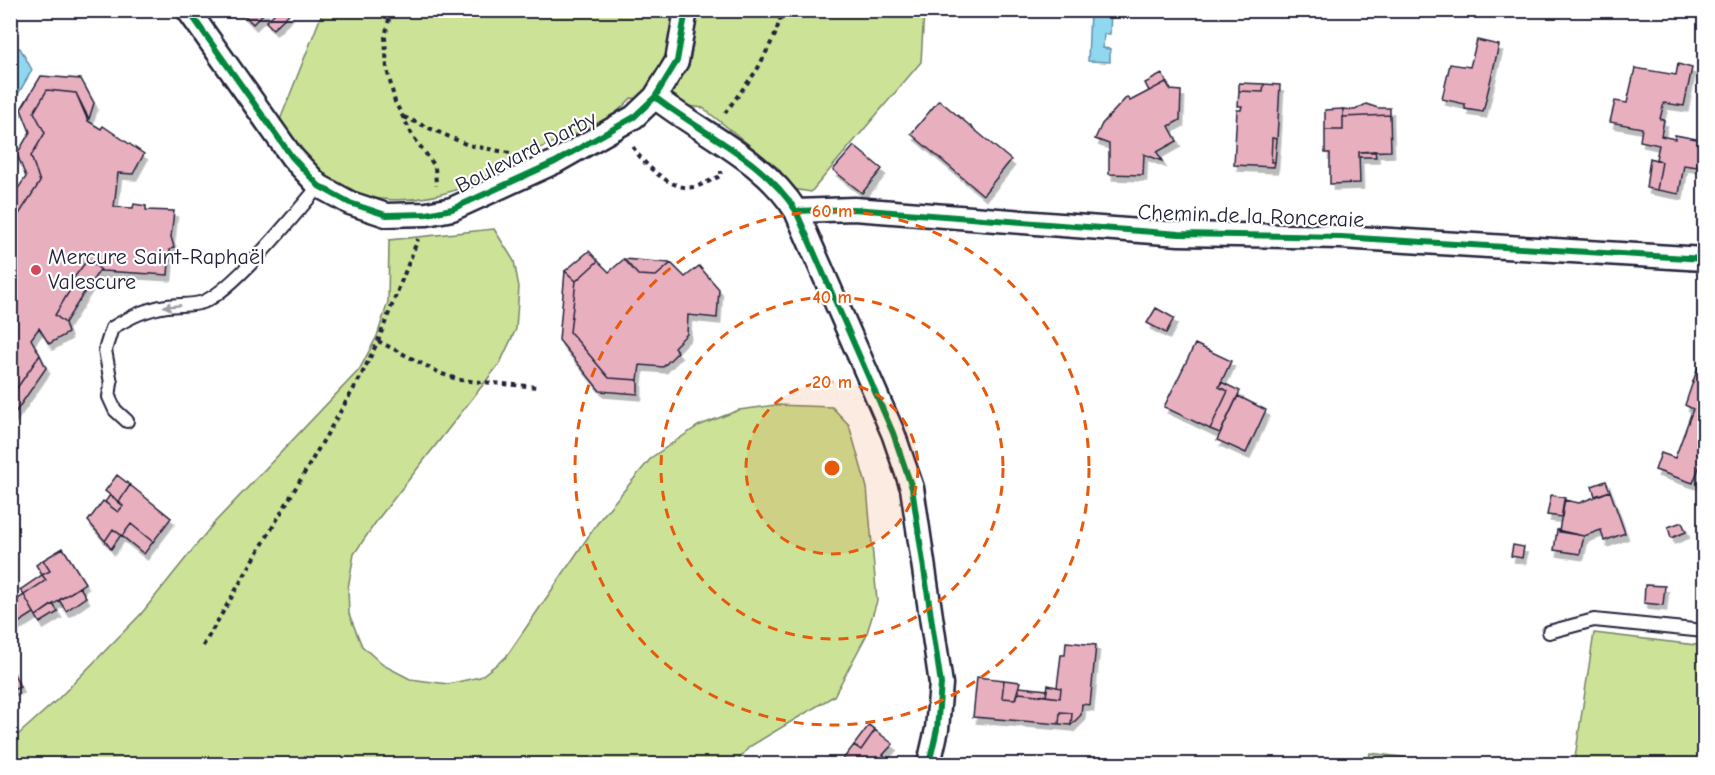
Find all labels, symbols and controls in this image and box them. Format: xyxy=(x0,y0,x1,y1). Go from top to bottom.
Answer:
street label: Boulevard Darby xyxy=(451,105,601,199)
street label: Chemin de la Ronceraie xyxy=(1137,199,1365,233)
text: 60 m xyxy=(812,201,852,222)
place label: Mercure Saint-Raphaël Valescure xyxy=(48,244,265,295)
marker: Mercure Saint-Raphaël Valescure xyxy=(29,263,43,277)
text: 40 m xyxy=(812,287,852,308)
one-way arrow xyxy=(163,301,182,311)
text: 20 m xyxy=(812,372,852,393)
centre of rings xyxy=(822,458,842,478)

